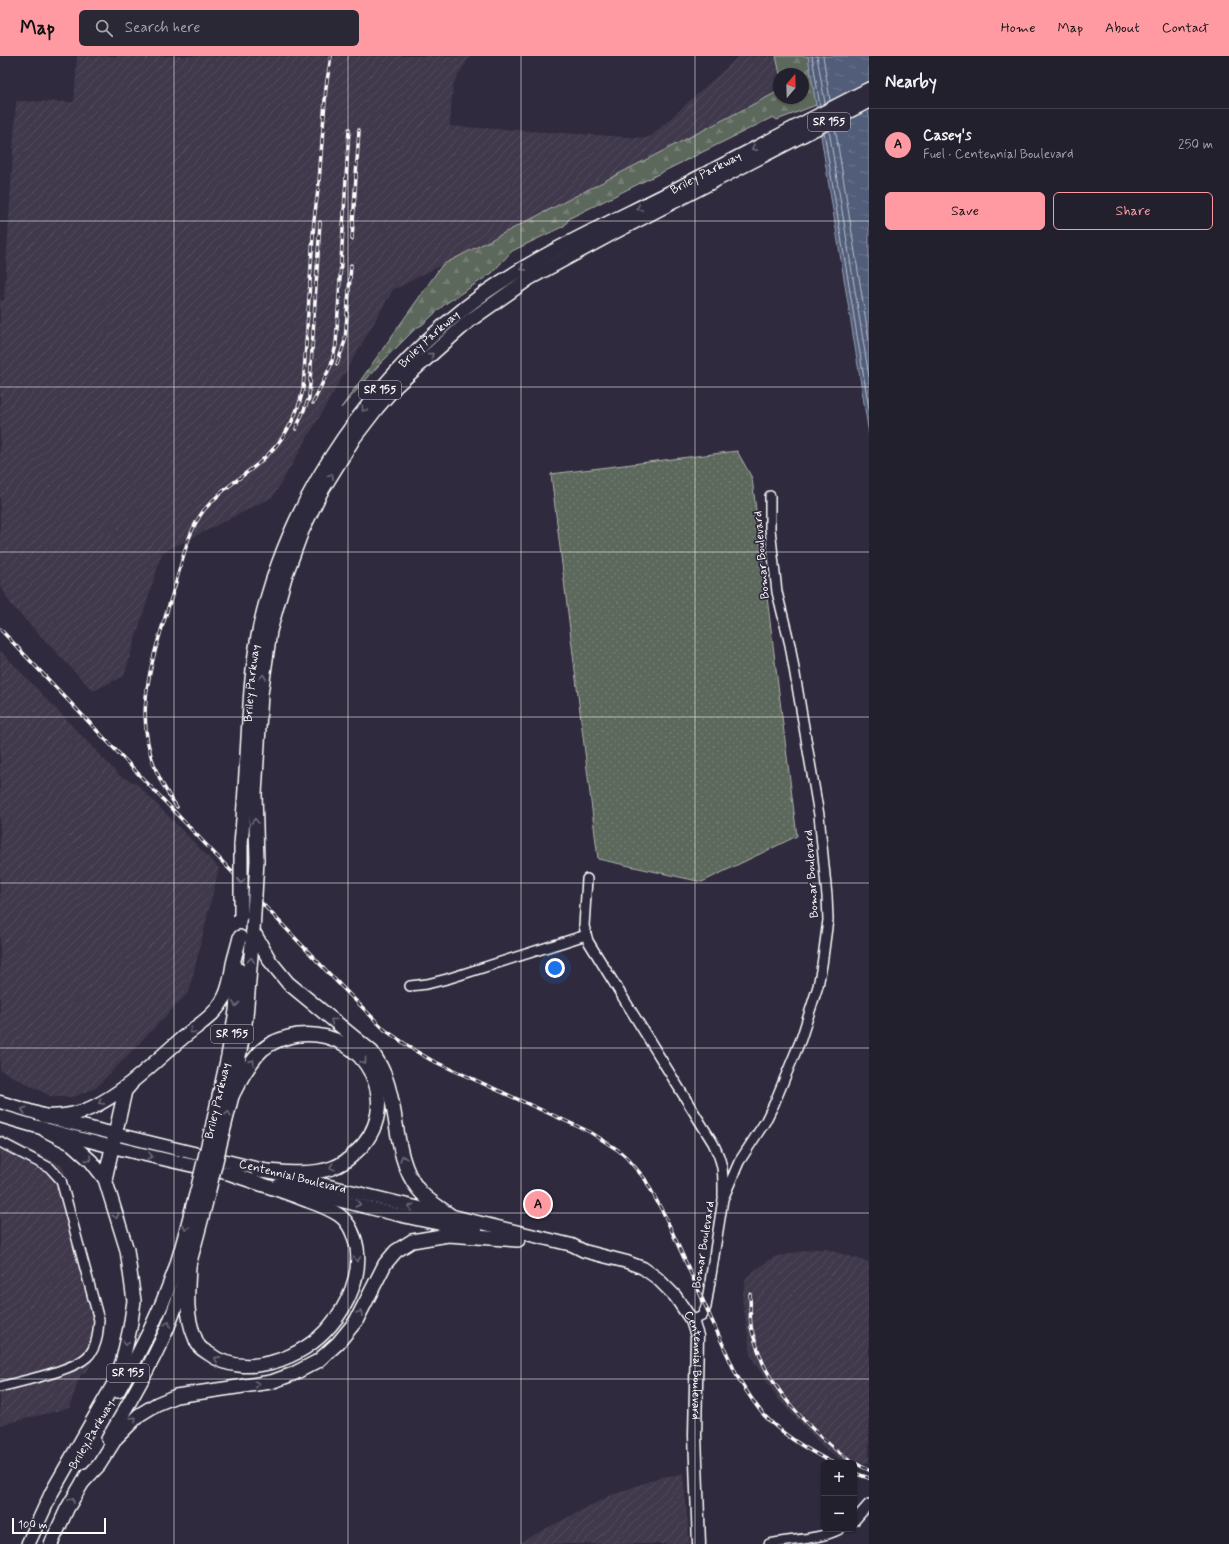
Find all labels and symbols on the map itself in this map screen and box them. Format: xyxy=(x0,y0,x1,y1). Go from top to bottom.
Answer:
north arrow xyxy=(773,68,809,104)
road number: SR 155 xyxy=(808,113,850,131)
one-way arrow xyxy=(751,143,758,151)
street label: Briley Parkway xyxy=(668,148,744,199)
one-way arrow xyxy=(635,203,643,211)
one-way arrow xyxy=(520,264,527,271)
street label: Briley Parkway xyxy=(396,307,463,372)
one-way arrow xyxy=(426,353,433,360)
road number: SR 155 xyxy=(359,381,401,399)
one-way arrow xyxy=(362,405,369,412)
one-way arrow xyxy=(326,473,334,480)
street label: Bomar Boulevard xyxy=(750,510,774,600)
street label: Briley Parkway xyxy=(241,644,264,722)
one-way arrow xyxy=(259,674,268,681)
one-way arrow xyxy=(251,818,259,824)
street label: Bomar Boulevard xyxy=(801,829,823,919)
one-way arrow xyxy=(237,878,245,884)
one-way arrow xyxy=(247,957,256,963)
your location xyxy=(545,958,565,978)
one-way arrow xyxy=(232,1001,241,1007)
one-way arrow xyxy=(331,1018,338,1025)
road number: SR 155 xyxy=(211,1025,253,1043)
one-way arrow xyxy=(189,1026,196,1033)
one-way arrow xyxy=(359,1057,366,1064)
one-way arrow xyxy=(247,1060,254,1067)
street label: Briley Parkway xyxy=(201,1061,235,1141)
one-way arrow xyxy=(98,1098,105,1105)
one-way arrow xyxy=(20,1106,27,1115)
one-way arrow xyxy=(223,1110,231,1117)
one-way arrow xyxy=(146,1151,153,1160)
one-way arrow xyxy=(84,1154,92,1162)
one-way arrow xyxy=(399,1154,408,1161)
street label: Centennial Boulevard xyxy=(237,1156,348,1198)
one-way arrow xyxy=(328,1162,335,1171)
pin: A xyxy=(525,1189,551,1219)
one-way arrow xyxy=(355,1200,362,1208)
street label: Bomar Boulevard xyxy=(689,1200,719,1290)
one-way arrow xyxy=(408,1203,415,1212)
one-way arrow xyxy=(111,1212,120,1219)
one-way arrow xyxy=(182,1224,191,1231)
one-way arrow xyxy=(353,1256,361,1262)
street label: Centennial Boulevard xyxy=(680,1308,705,1420)
one-way arrow xyxy=(356,1310,363,1317)
one-way arrow xyxy=(163,1321,172,1328)
one-way arrow xyxy=(123,1340,131,1346)
one-way arrow xyxy=(214,1356,221,1364)
road number: SR 155 xyxy=(107,1364,149,1382)
one-way arrow xyxy=(254,1380,260,1389)
street label: Briley Parkway xyxy=(66,1397,118,1473)
one-way arrow xyxy=(129,1416,137,1424)
one-way arrow xyxy=(68,1497,75,1504)
scale bar xyxy=(12,1516,106,1535)

